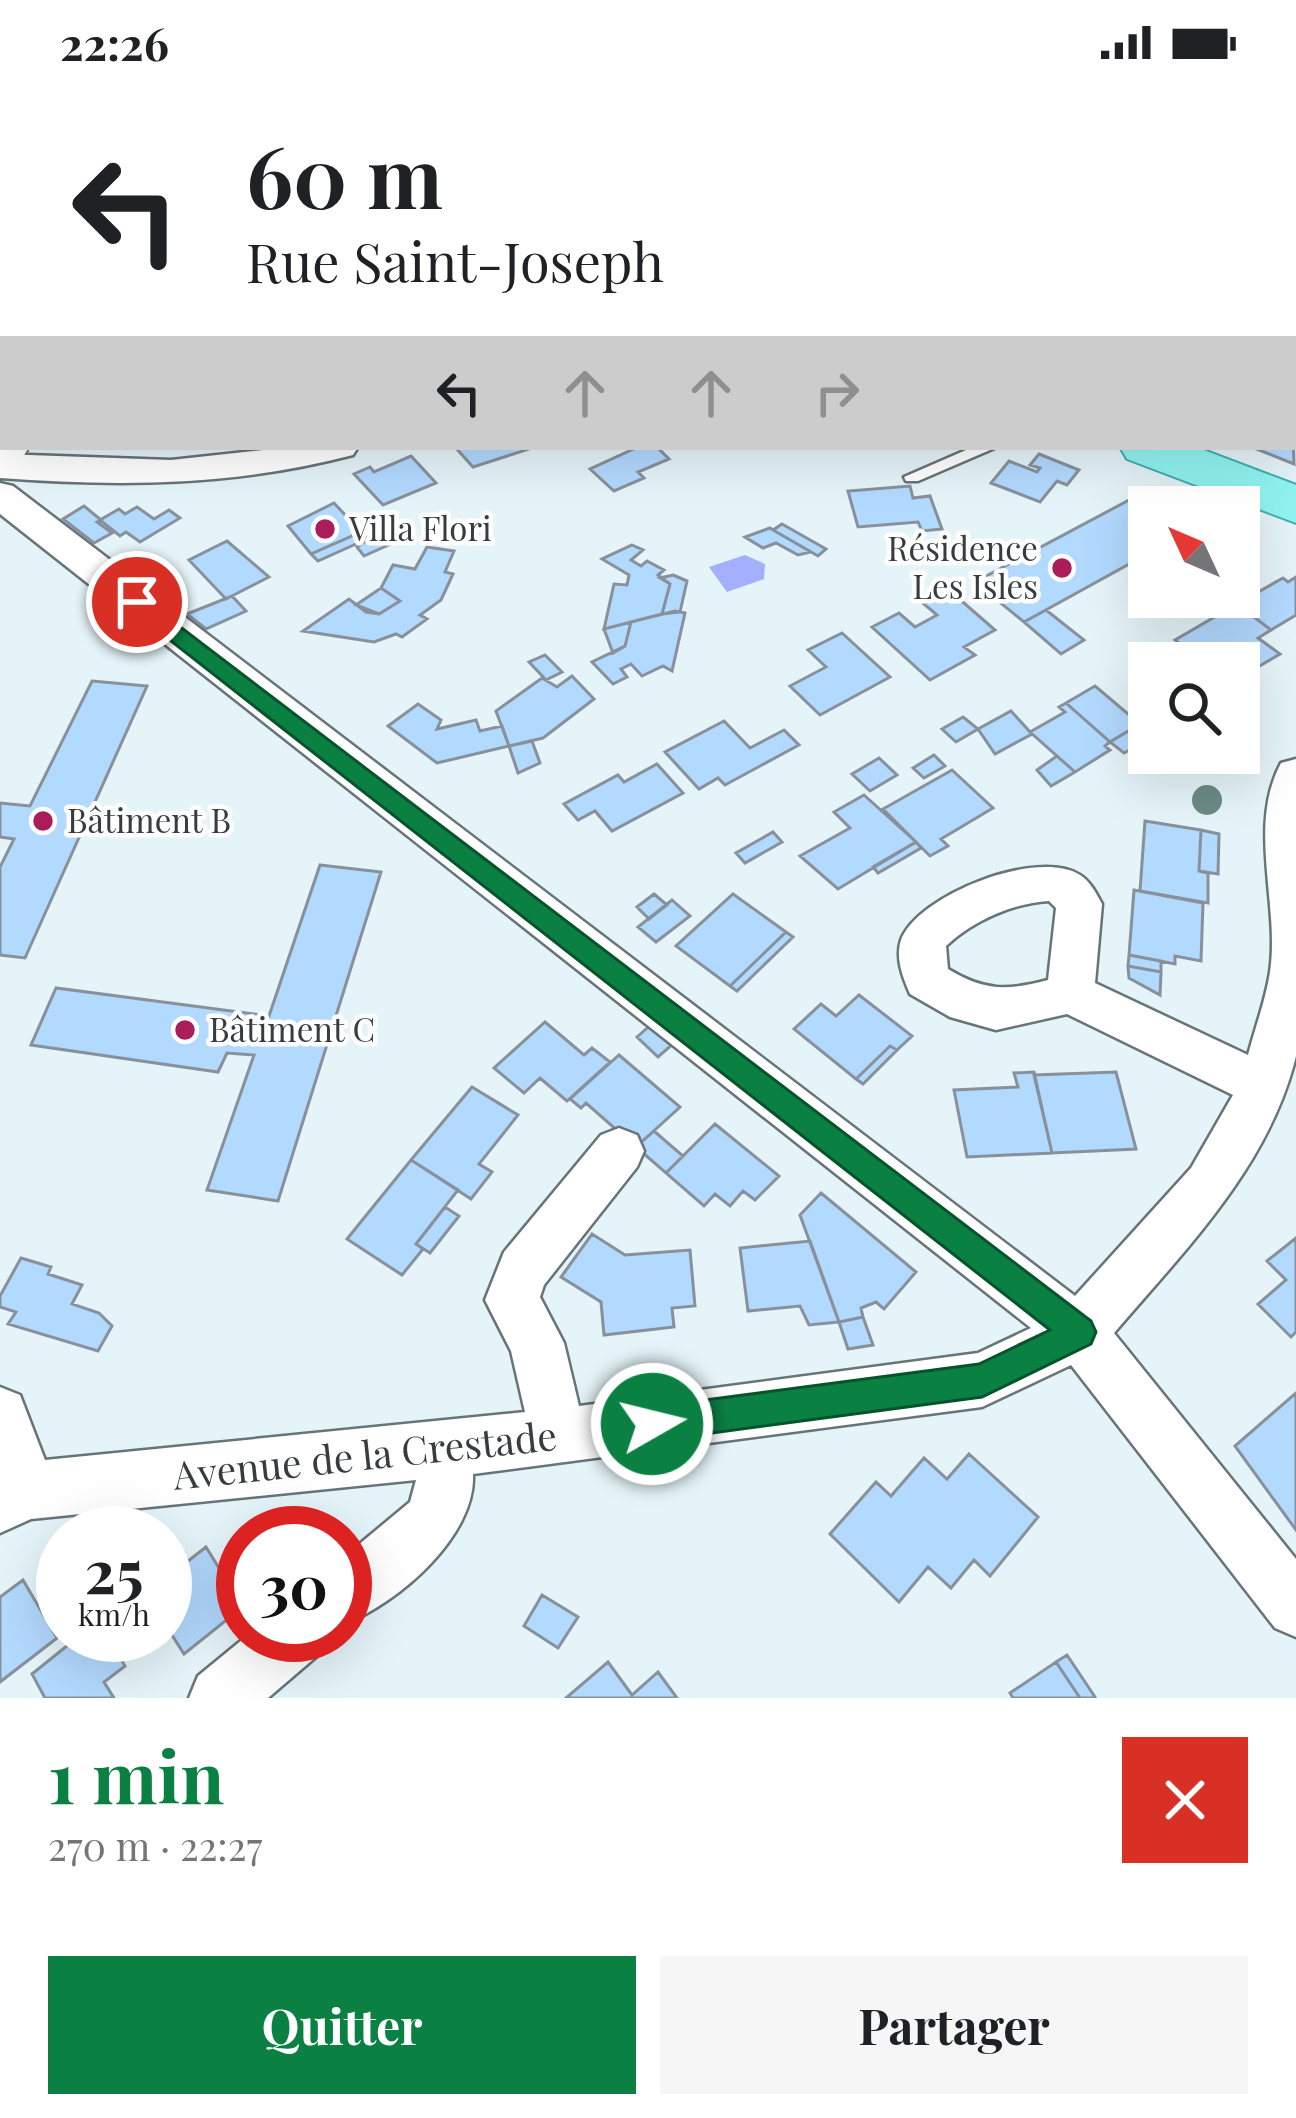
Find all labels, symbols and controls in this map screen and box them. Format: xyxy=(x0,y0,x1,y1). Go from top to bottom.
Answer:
text: 22:26 xyxy=(60,12,169,72)
text: 60 m xyxy=(246,118,443,230)
icon: left xyxy=(48,132,204,288)
text: Rue Saint-Joseph xyxy=(246,225,664,297)
icon: left xyxy=(426,360,492,426)
icon: ahead xyxy=(552,360,618,426)
icon: ahead xyxy=(678,360,744,426)
icon: right xyxy=(804,360,870,426)
north arrow xyxy=(1128,486,1260,618)
map controls xyxy=(1128,486,1260,774)
place label: Villa Flori xyxy=(348,505,492,549)
marker: Villa Flori xyxy=(312,516,338,542)
place label: Résidence Les Isles xyxy=(887,525,1038,607)
pin xyxy=(86,551,188,653)
marker: Résidence Les Isles xyxy=(1049,555,1075,581)
icon: arrive xyxy=(104,569,170,635)
button: search xyxy=(1128,642,1260,774)
place label: Bâtiment B xyxy=(67,797,231,841)
marker: Bâtiment B xyxy=(30,808,56,834)
place label: Bâtiment C xyxy=(209,1006,375,1050)
marker: Bâtiment C xyxy=(172,1017,198,1043)
position arrow xyxy=(589,1361,715,1487)
street label: Avenue de la Crestade xyxy=(169,1408,559,1500)
speed limit sign: 30 xyxy=(216,1506,372,1662)
text: 25 xyxy=(85,1529,143,1609)
text: km/h xyxy=(78,1594,150,1634)
text: 1 min xyxy=(48,1726,224,1822)
button: close xyxy=(1122,1737,1248,1863)
text: 270 m · 22:27 xyxy=(48,1819,262,1871)
button: Quitter xyxy=(48,1956,636,2094)
button: Partager xyxy=(660,1956,1248,2094)

